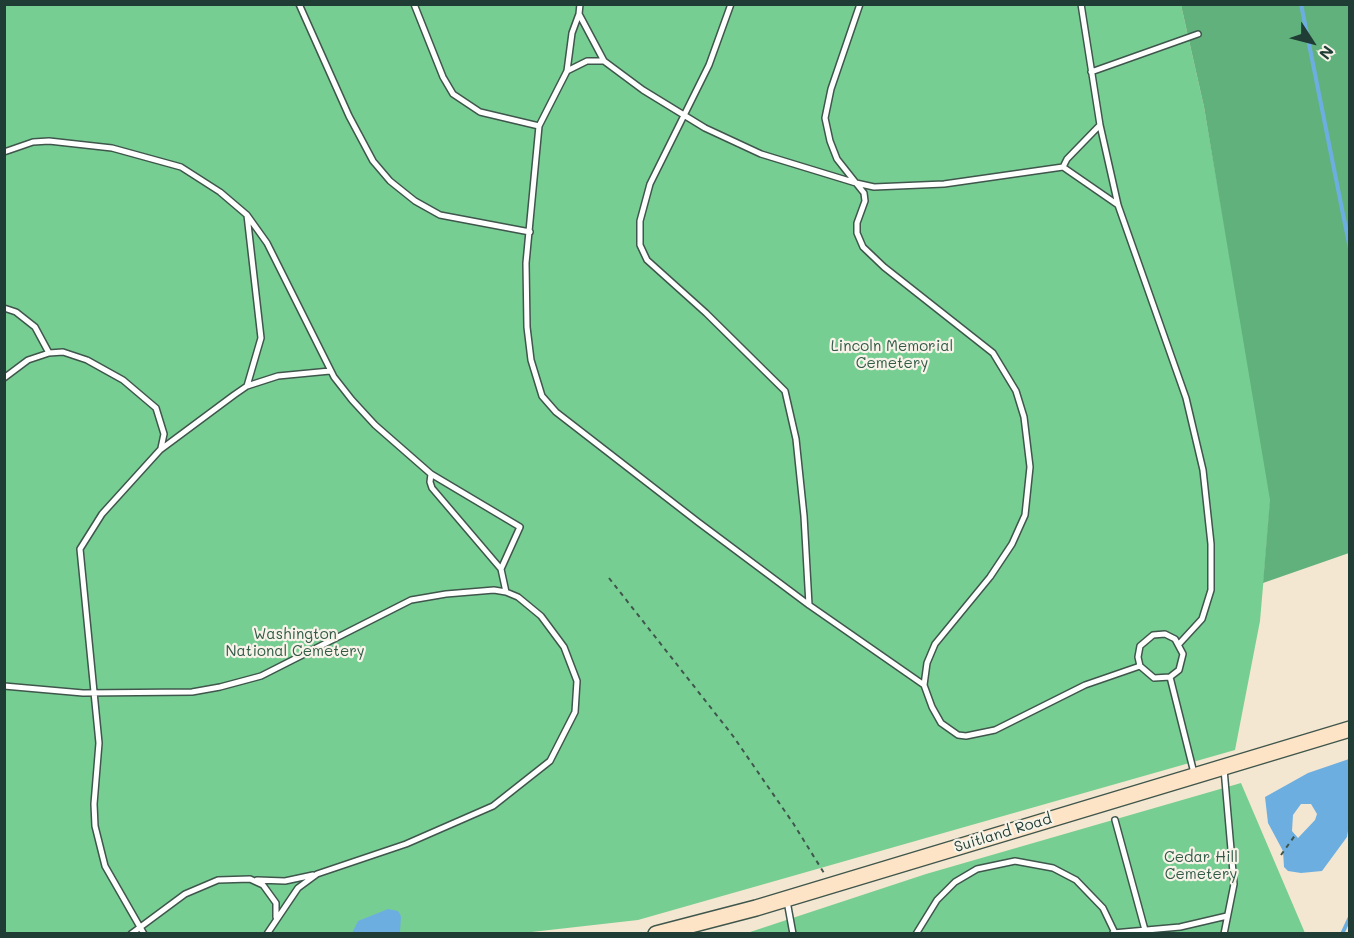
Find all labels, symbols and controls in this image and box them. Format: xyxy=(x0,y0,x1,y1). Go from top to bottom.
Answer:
north arrow xyxy=(1282,12,1342,72)
text: N xyxy=(1315,42,1339,64)
park label: Lincoln Memorial Cemetery xyxy=(831,337,953,372)
park label: Washington National Cemetery xyxy=(225,625,365,660)
street label: Suitland Road xyxy=(952,810,1054,856)
park label: Cedar Hill Cemetery xyxy=(1164,848,1238,883)

